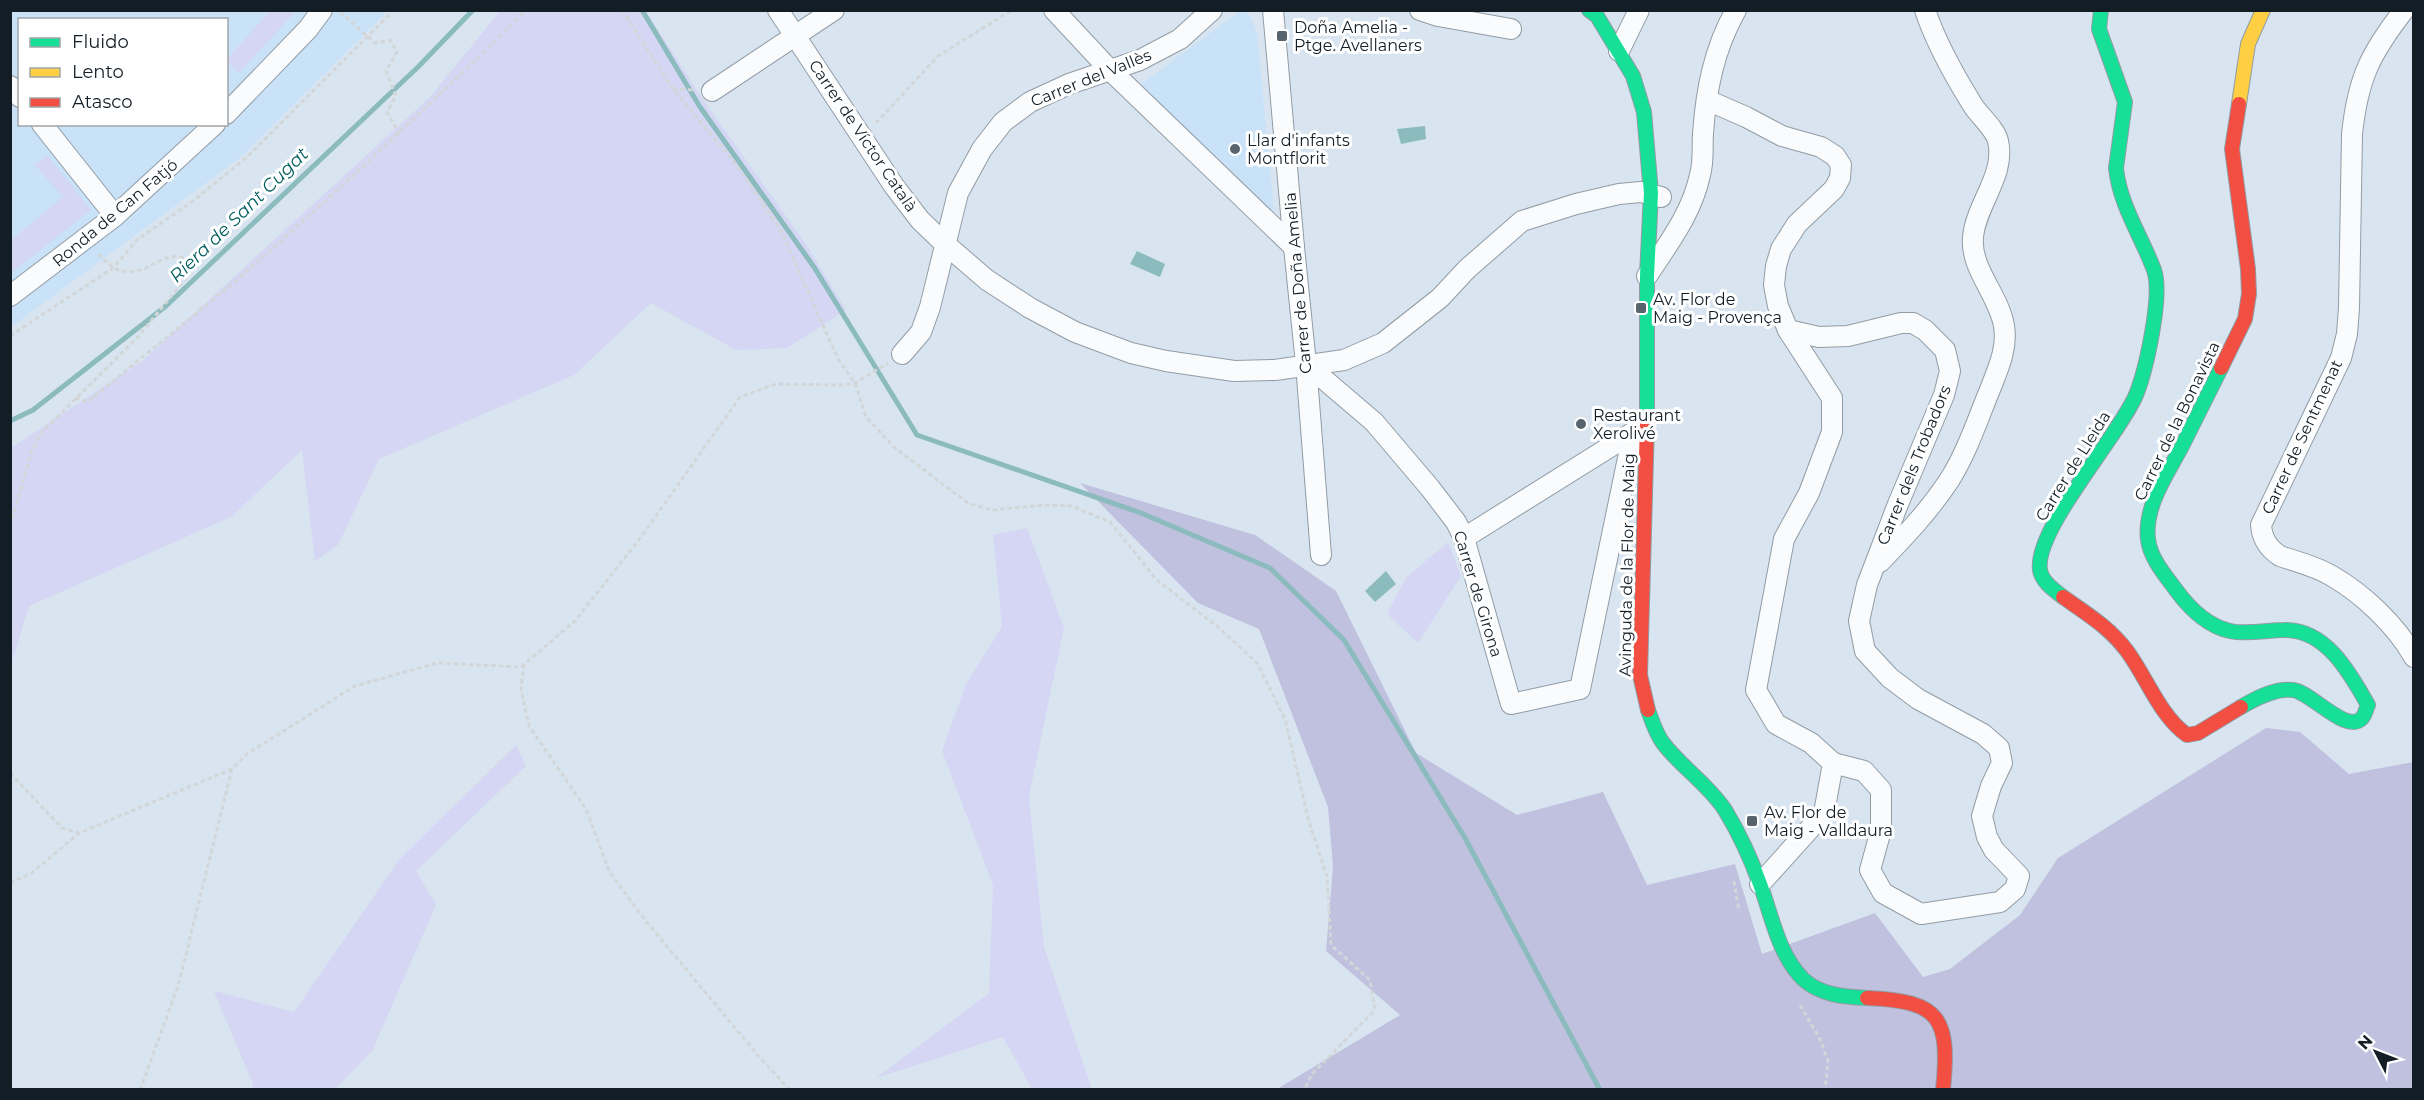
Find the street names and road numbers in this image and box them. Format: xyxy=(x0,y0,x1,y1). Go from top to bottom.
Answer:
street label: Carrer del Vallès xyxy=(1028,45,1154,111)
street label: Carrer de Víctor Català xyxy=(805,56,921,216)
street label: Ronda de Can Fatjó xyxy=(49,155,181,271)
street label: Carrer de Doña Amelia xyxy=(1281,192,1315,374)
street label: Carrer de la Bonavista xyxy=(2130,338,2224,504)
street label: Carrer de Sentmenat xyxy=(2258,356,2346,517)
street label: Carrer dels Trobadors xyxy=(1873,382,1955,548)
street label: Carrer de Lleida xyxy=(2032,407,2114,525)
street label: Avinguda de la Flor de Maig xyxy=(1616,453,1638,677)
street label: Carrer de Girona xyxy=(1450,528,1506,660)

